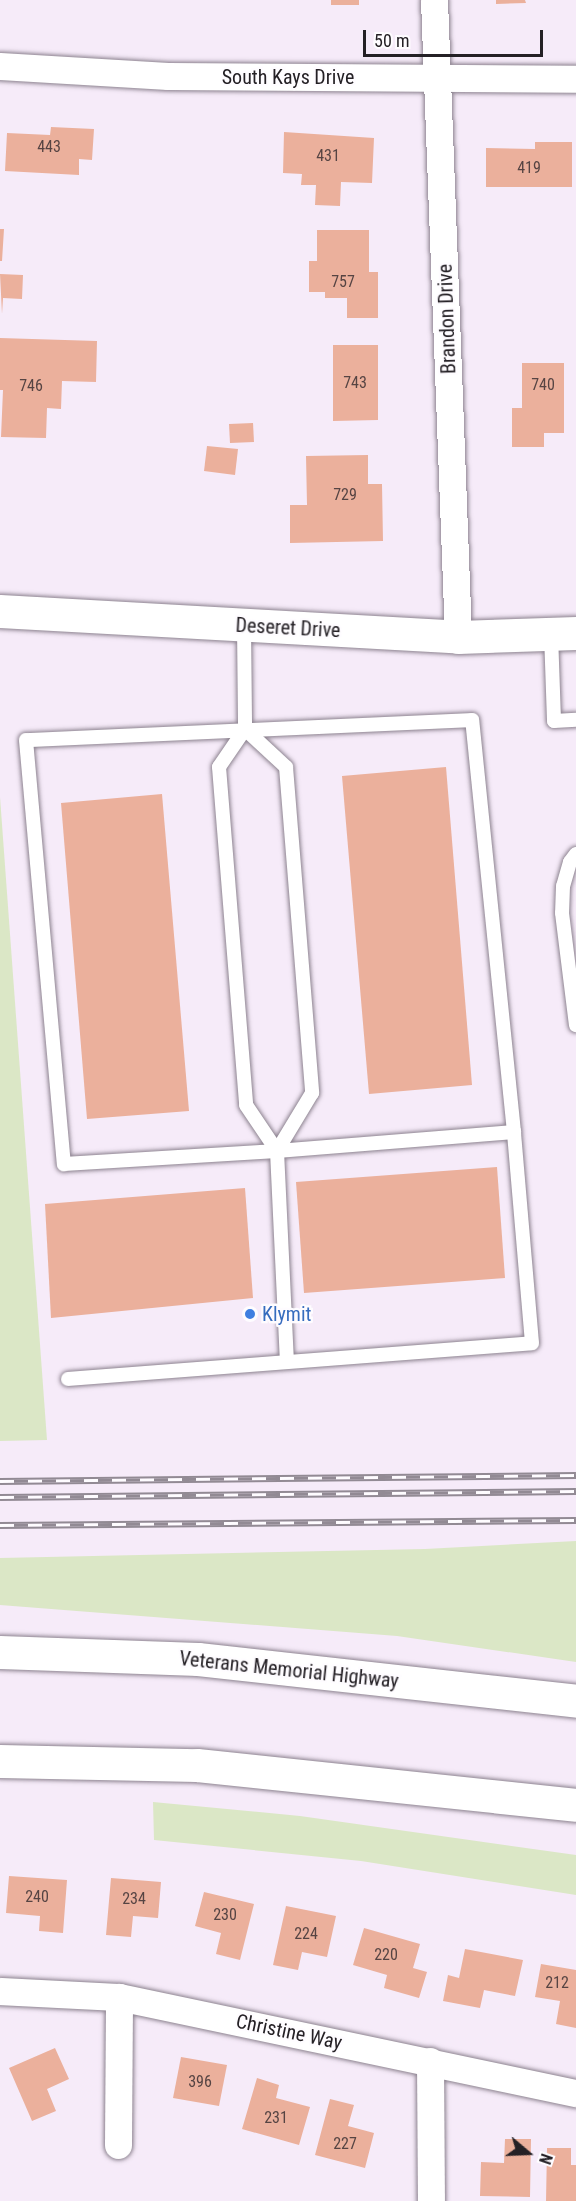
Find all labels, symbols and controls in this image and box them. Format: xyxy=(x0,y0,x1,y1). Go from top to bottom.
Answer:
scale bar xyxy=(366,18,546,56)
text: 50 m xyxy=(374,30,409,51)
street label: South Kays Drive xyxy=(222,65,354,89)
house number: 443 xyxy=(37,137,61,157)
house number: 431 xyxy=(316,146,340,166)
house number: 419 xyxy=(517,158,541,178)
street label: Brandon Drive xyxy=(433,264,461,374)
house number: 757 xyxy=(331,272,355,292)
house number: 743 xyxy=(343,373,367,393)
house number: 740 xyxy=(531,375,555,395)
house number: 746 xyxy=(19,376,43,396)
house number: 729 xyxy=(333,485,357,505)
street label: Deseret Drive xyxy=(235,613,341,643)
place label: Klymit xyxy=(262,1302,311,1326)
marker: Klymit xyxy=(243,1307,257,1321)
street label: Veterans Memorial Highway xyxy=(178,1647,400,1693)
house number: 240 xyxy=(25,1887,49,1907)
house number: 234 xyxy=(122,1889,146,1909)
house number: 230 xyxy=(213,1905,237,1925)
house number: 224 xyxy=(294,1924,318,1944)
house number: 220 xyxy=(374,1945,398,1965)
house number: 212 xyxy=(545,1973,569,1993)
street label: Christine Way xyxy=(234,2009,344,2055)
house number: 396 xyxy=(188,2072,212,2092)
house number: 231 xyxy=(264,2108,288,2128)
north arrow xyxy=(498,2123,558,2183)
house number: 227 xyxy=(333,2134,357,2154)
text: N xyxy=(535,2151,556,2167)

